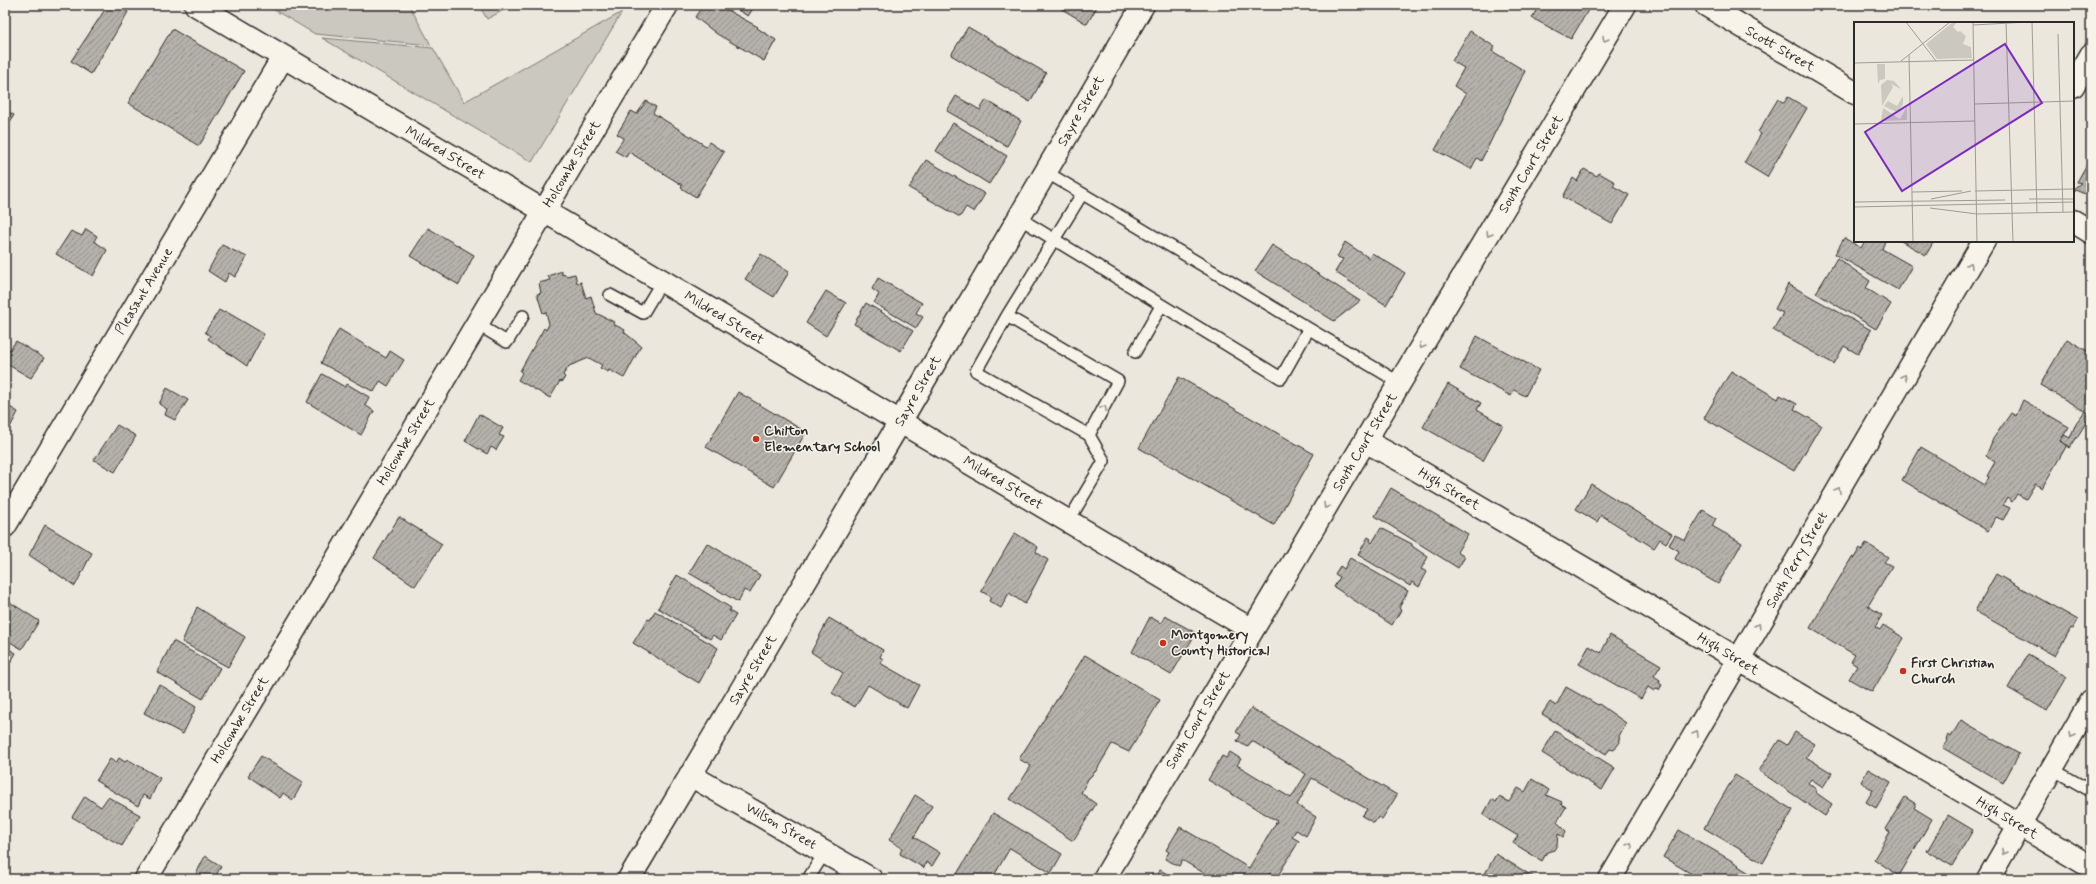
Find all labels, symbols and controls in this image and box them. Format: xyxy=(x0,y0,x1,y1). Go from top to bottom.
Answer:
street label: Scott Street xyxy=(1742,22,1819,77)
inset map xyxy=(1854,22,2074,242)
one-way arrow xyxy=(1603,34,1610,42)
street label: Sayre Street xyxy=(1054,72,1109,150)
street label: South Court Street xyxy=(1495,111,1568,217)
street label: Holcombe Street xyxy=(539,117,605,211)
street label: Mildred Street xyxy=(402,122,489,184)
one-way arrow xyxy=(1486,230,1493,237)
street label: Pleasant Avenue xyxy=(111,244,177,338)
one-way arrow xyxy=(1965,262,1972,269)
street label: Mildred Street xyxy=(681,287,768,349)
one-way arrow xyxy=(1420,342,1427,349)
street label: Sayre Street xyxy=(891,352,946,430)
one-way arrow xyxy=(1899,374,1906,381)
street label: South Court Street xyxy=(1329,389,1402,495)
street label: Holcombe Street xyxy=(373,395,439,489)
one-way arrow xyxy=(1099,405,1107,412)
place label: Chilton Elementary School xyxy=(764,422,880,456)
marker: Chilton Elementary School xyxy=(751,434,761,444)
street label: Mildred Street xyxy=(960,452,1047,514)
street label: High Street xyxy=(1414,464,1484,517)
one-way arrow xyxy=(1834,487,1841,494)
one-way arrow xyxy=(1324,502,1331,509)
street label: South Perry Street xyxy=(1762,508,1832,612)
one-way arrow xyxy=(1754,623,1761,630)
place label: Montgomery County Historical xyxy=(1171,626,1270,660)
street label: High Street xyxy=(1693,629,1763,682)
street label: Sayre Street xyxy=(725,631,781,708)
marker: Montgomery County Historical xyxy=(1158,638,1168,648)
place label: First Christian Church xyxy=(1911,654,1994,688)
marker: First Christian Church xyxy=(1898,666,1908,676)
street label: South Court Street xyxy=(1162,667,1235,773)
street label: Holcombe Street xyxy=(207,673,273,767)
one-way arrow xyxy=(1691,730,1698,737)
one-way arrow xyxy=(2069,731,2076,738)
street label: High Street xyxy=(1972,793,2042,846)
street label: Wilson Street xyxy=(742,798,820,854)
one-way arrow xyxy=(1625,842,1632,849)
one-way arrow xyxy=(2001,848,2008,855)

